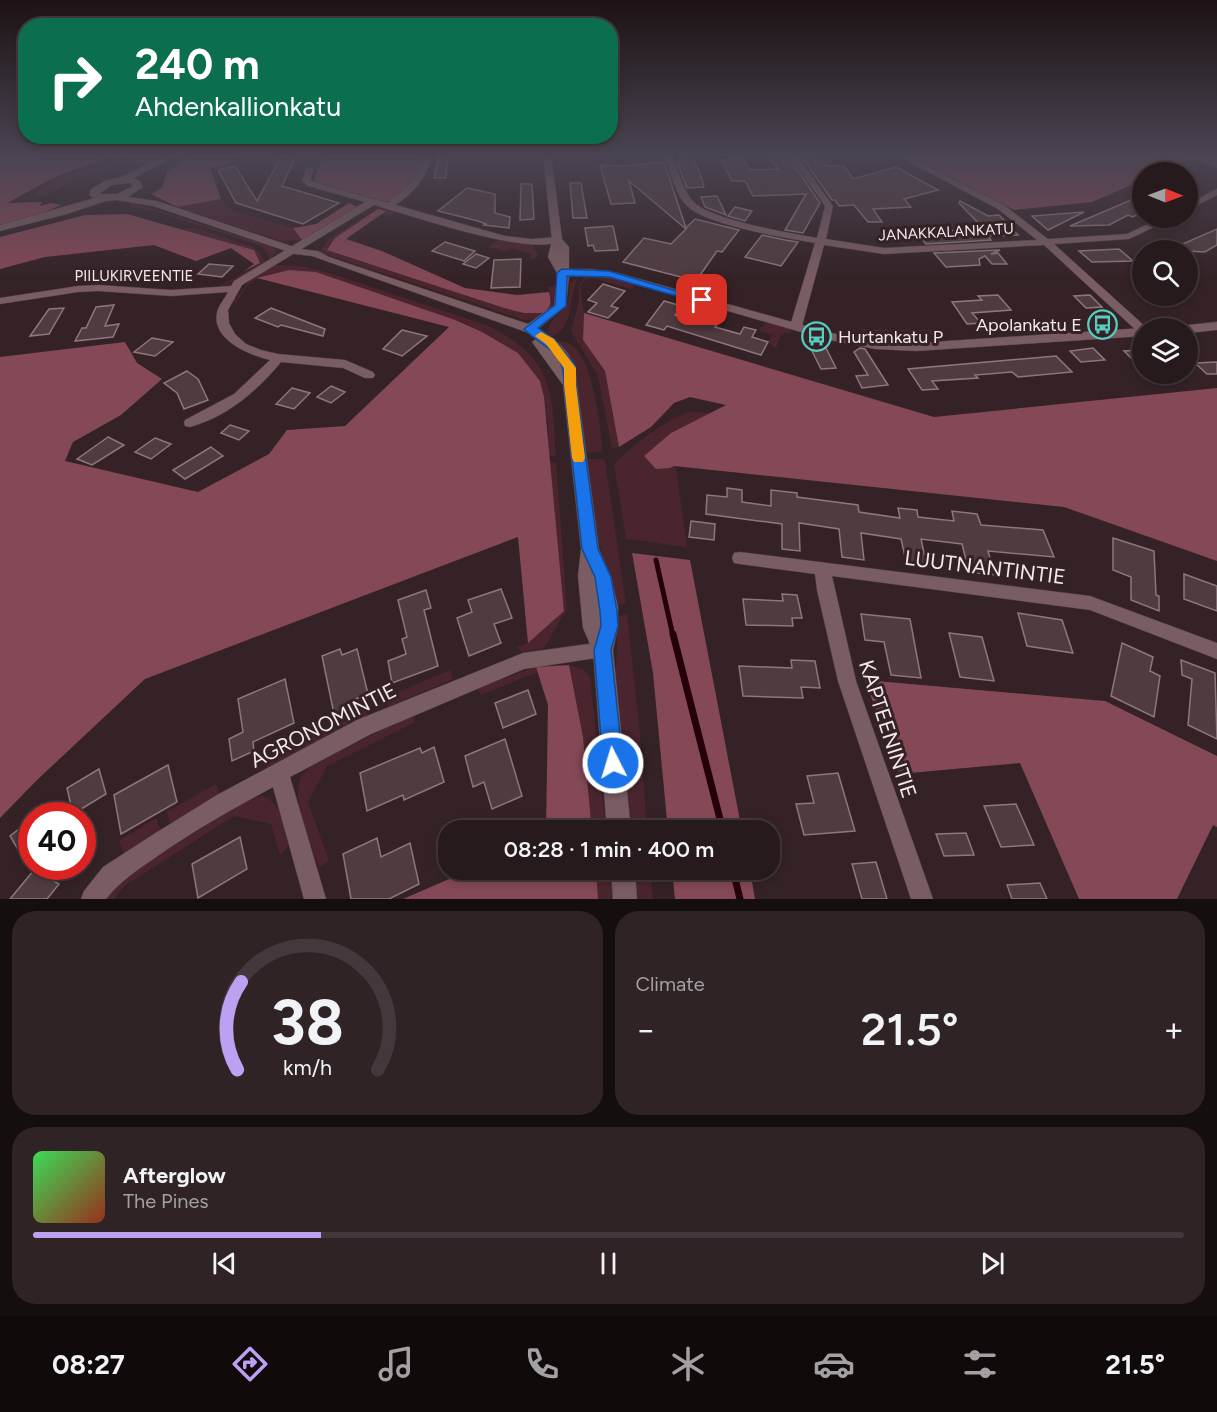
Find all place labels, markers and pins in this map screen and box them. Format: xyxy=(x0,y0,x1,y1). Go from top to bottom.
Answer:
pin xyxy=(676,274,727,325)
bus stop icon: Apolankatu E xyxy=(1087,309,1119,341)
place label: Apolankatu E xyxy=(976,314,1082,336)
bus stop icon: Hurtankatu P xyxy=(801,321,833,353)
place label: Hurtankatu P xyxy=(838,326,943,348)

